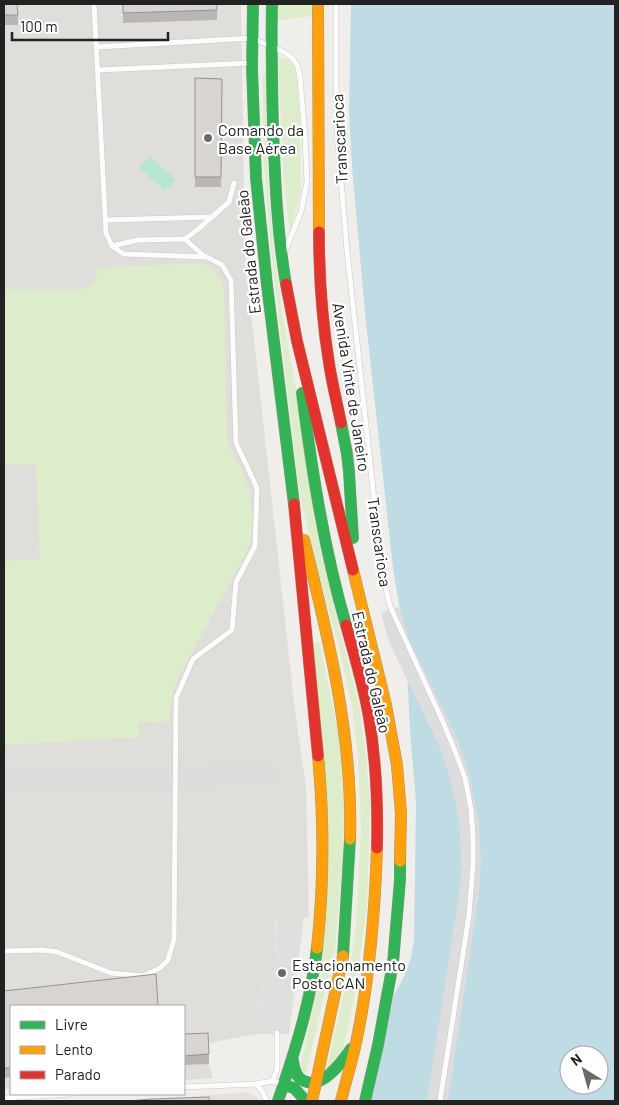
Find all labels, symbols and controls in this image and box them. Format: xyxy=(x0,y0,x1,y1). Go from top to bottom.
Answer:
scale bar xyxy=(12,10,169,42)
text: 100 m xyxy=(20,17,58,35)
street label: Transcarioca xyxy=(327,93,351,185)
place label: Comando da Base Aérea xyxy=(218,120,304,157)
marker: Comando da Base Aérea xyxy=(202,132,214,144)
street label: Estrada do Galeão xyxy=(232,189,264,315)
street label: Avenida Vinte de Janeiro xyxy=(329,301,375,473)
street label: Transcarioca xyxy=(364,496,396,588)
street label: Estrada do Galeão xyxy=(349,609,395,735)
place label: Estacionamento Posto CAN xyxy=(292,955,406,992)
marker: Estacionamento Posto CAN xyxy=(276,967,288,979)
legend xyxy=(10,1005,185,1095)
text: Livre xyxy=(55,1015,88,1033)
text: Lento xyxy=(55,1040,93,1058)
north arrow xyxy=(559,1045,609,1095)
text: N xyxy=(567,1050,585,1069)
text: Parado xyxy=(55,1065,101,1083)

